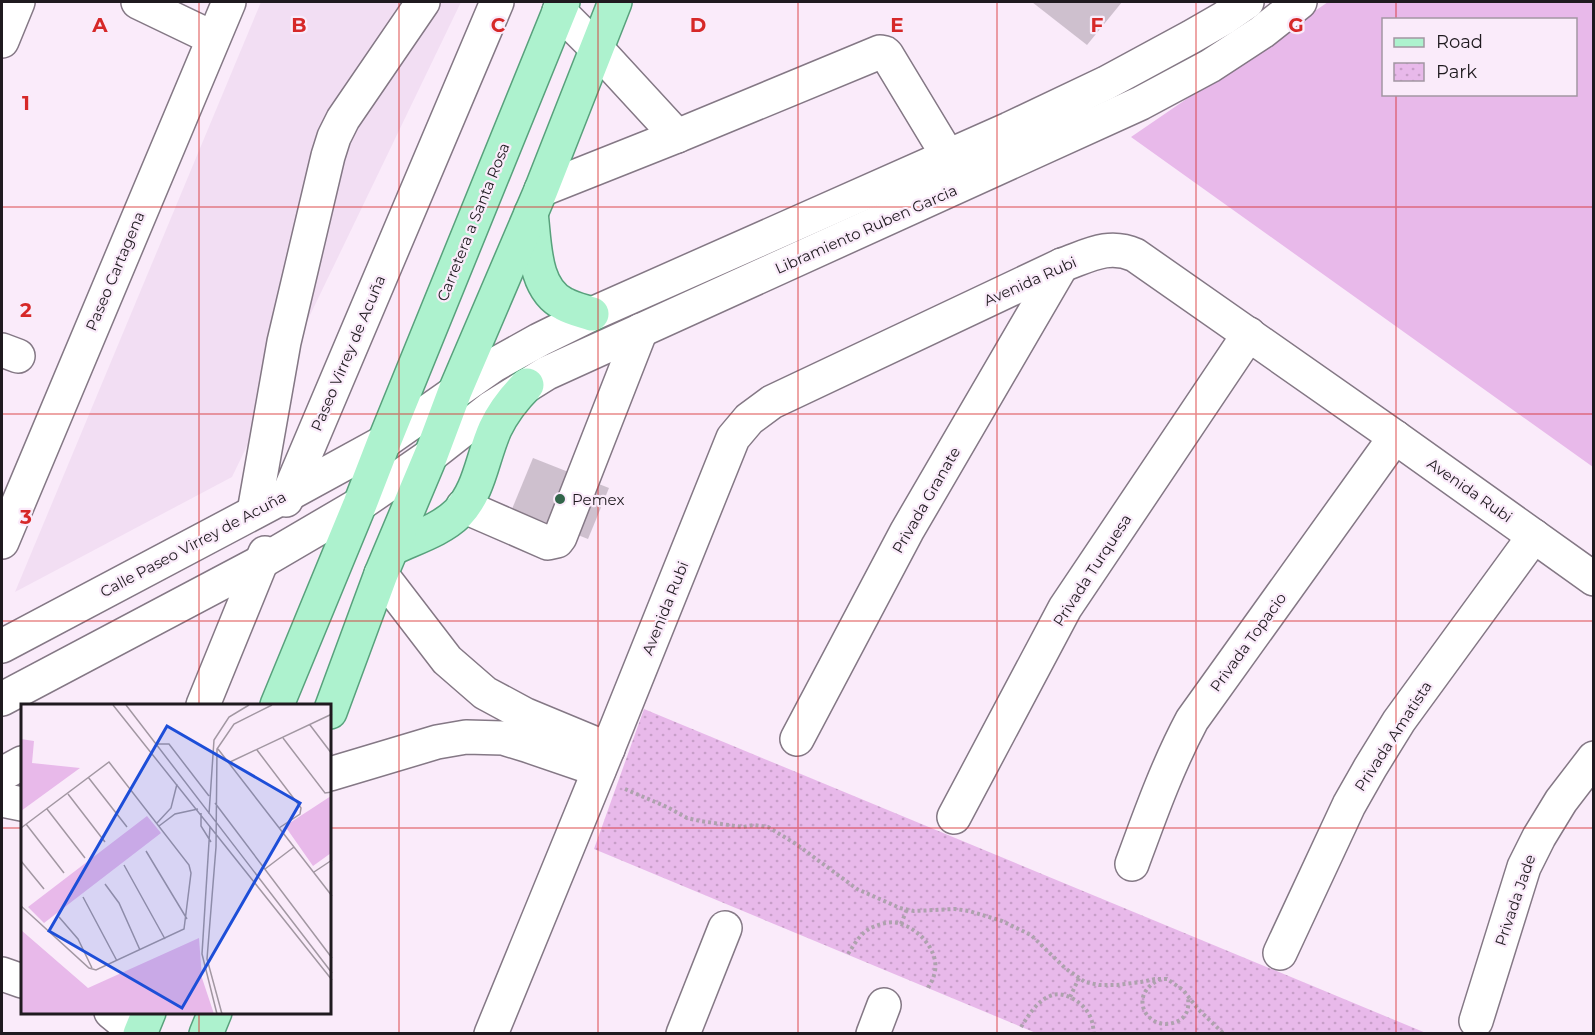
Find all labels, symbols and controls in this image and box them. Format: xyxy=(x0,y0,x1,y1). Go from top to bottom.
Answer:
text: A xyxy=(91,13,108,37)
text: B xyxy=(291,13,307,37)
text: C xyxy=(491,13,506,37)
text: D xyxy=(690,13,706,37)
text: E xyxy=(890,13,904,37)
text: F xyxy=(1091,13,1104,37)
text: G xyxy=(1288,13,1304,37)
legend xyxy=(1382,18,1577,96)
text: Road xyxy=(1436,31,1483,53)
text: Park xyxy=(1436,61,1477,83)
text: 1 xyxy=(22,91,30,115)
street label: Carretera a Santa Rosa xyxy=(432,140,514,304)
street label: Libramiento Ruben Garcia xyxy=(772,180,960,278)
street label: Paseo Cartagena xyxy=(81,209,149,333)
street label: Avenida Rubi xyxy=(981,252,1079,310)
street label: Paseo Virrey de Acuña xyxy=(307,272,389,434)
text: 2 xyxy=(20,298,32,322)
street label: Privada Granate xyxy=(888,443,964,557)
street label: Avenida Rubi xyxy=(1424,454,1516,526)
street label: Calle Paseo Virrey de Acuña xyxy=(97,487,289,601)
place label: Pemex xyxy=(572,490,624,509)
marker: Pemex xyxy=(553,492,567,506)
text: 3 xyxy=(19,505,32,529)
street label: Privada Turquesa xyxy=(1049,510,1135,630)
street label: Avenida Rubi xyxy=(638,558,692,658)
street label: Privada Topacio xyxy=(1206,589,1290,695)
street label: Privada Amatista xyxy=(1350,677,1436,795)
inset map xyxy=(21,704,332,1014)
street label: Privada Jade xyxy=(1490,852,1540,948)

